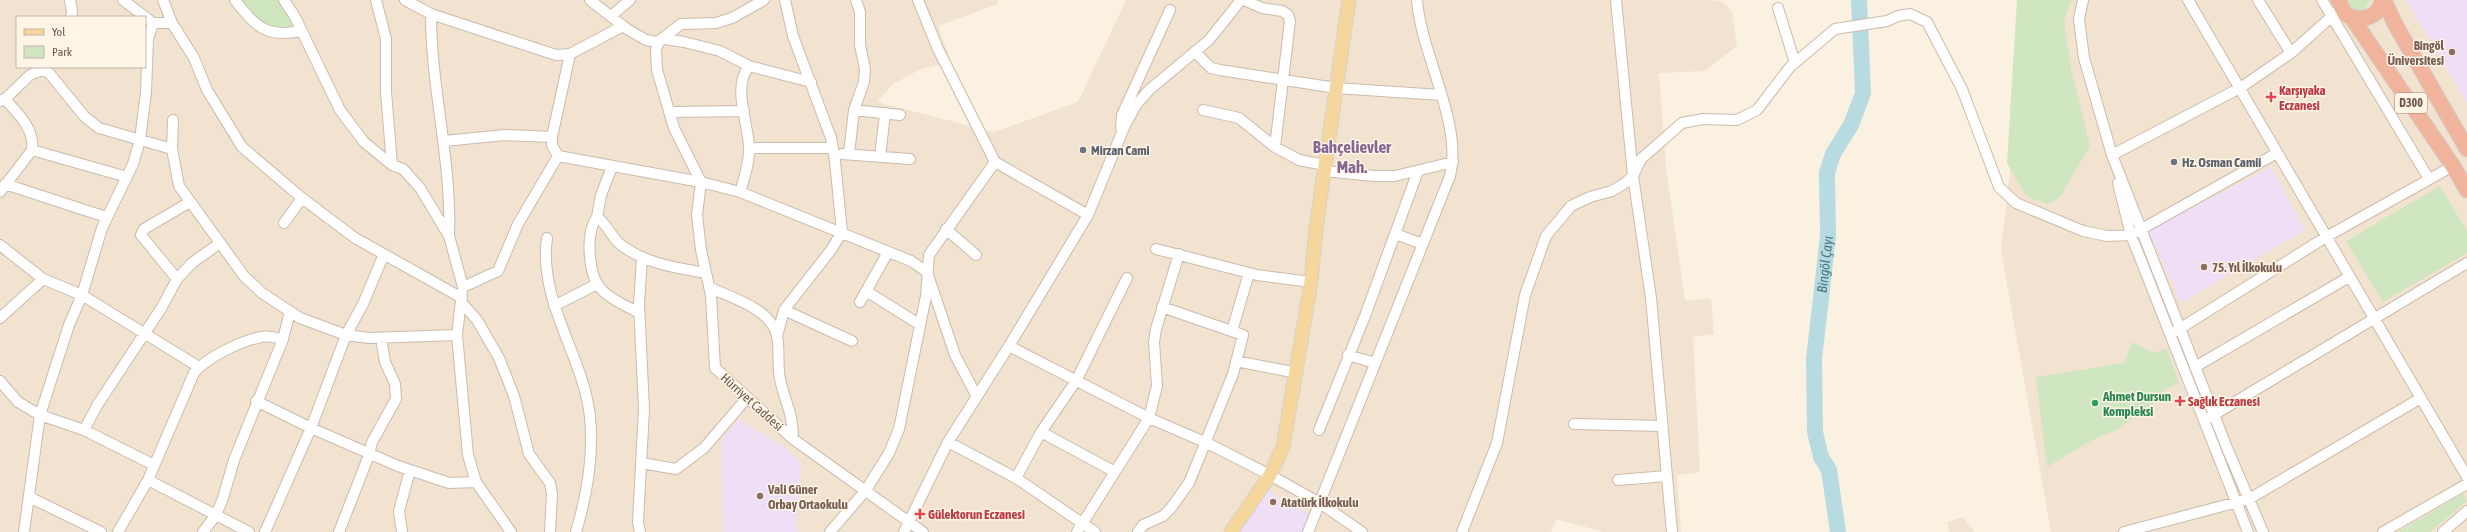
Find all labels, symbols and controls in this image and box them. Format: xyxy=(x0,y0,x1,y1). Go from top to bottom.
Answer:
legend xyxy=(16,16,146,68)
text: Yol xyxy=(52,25,66,39)
place label: Bingöl Üniversitesi xyxy=(2387,38,2445,68)
text: Park xyxy=(52,45,73,59)
marker: Bingöl Üniversitesi xyxy=(2447,47,2457,57)
place label: Karşıyaka Eczanesi xyxy=(2279,83,2326,113)
marker: Karşıyaka Eczanesi xyxy=(2266,92,2276,102)
road number: D300 xyxy=(2395,93,2427,113)
district label: Bahçelievler Mah. xyxy=(1313,137,1392,177)
place label: Mirzan Cami xyxy=(1091,143,1150,158)
marker: Mirzan Cami xyxy=(1078,145,1088,155)
place label: Hz. Osman Camii xyxy=(2182,155,2261,170)
marker: Hz. Osman Camii xyxy=(2169,157,2179,167)
water label: Bingöl Çayı xyxy=(1814,235,1836,294)
place label: 75. Yıl İlkokulu xyxy=(2212,260,2282,275)
marker: 75. Yıl İlkokulu xyxy=(2199,262,2209,272)
street label: Hürriyet Caddesi xyxy=(718,370,786,434)
place label: Ahmet Dursun Kompleksi xyxy=(2102,389,2171,419)
place label: Sağlık Eczanesi xyxy=(2188,394,2260,409)
marker: Sağlık Eczanesi xyxy=(2175,396,2185,406)
marker: Ahmet Dursun Kompleksi xyxy=(2090,398,2100,408)
place label: Vali Güner Orbay Ortaokulu xyxy=(767,482,848,512)
marker: Vali Güner Orbay Ortaokulu xyxy=(755,491,765,501)
place label: Atatürk İlkokulu xyxy=(1280,495,1359,510)
marker: Atatürk İlkokulu xyxy=(1268,497,1278,507)
place label: Gülektorun Eczanesi xyxy=(928,507,1025,522)
marker: Gülektorun Eczanesi xyxy=(915,509,925,519)

